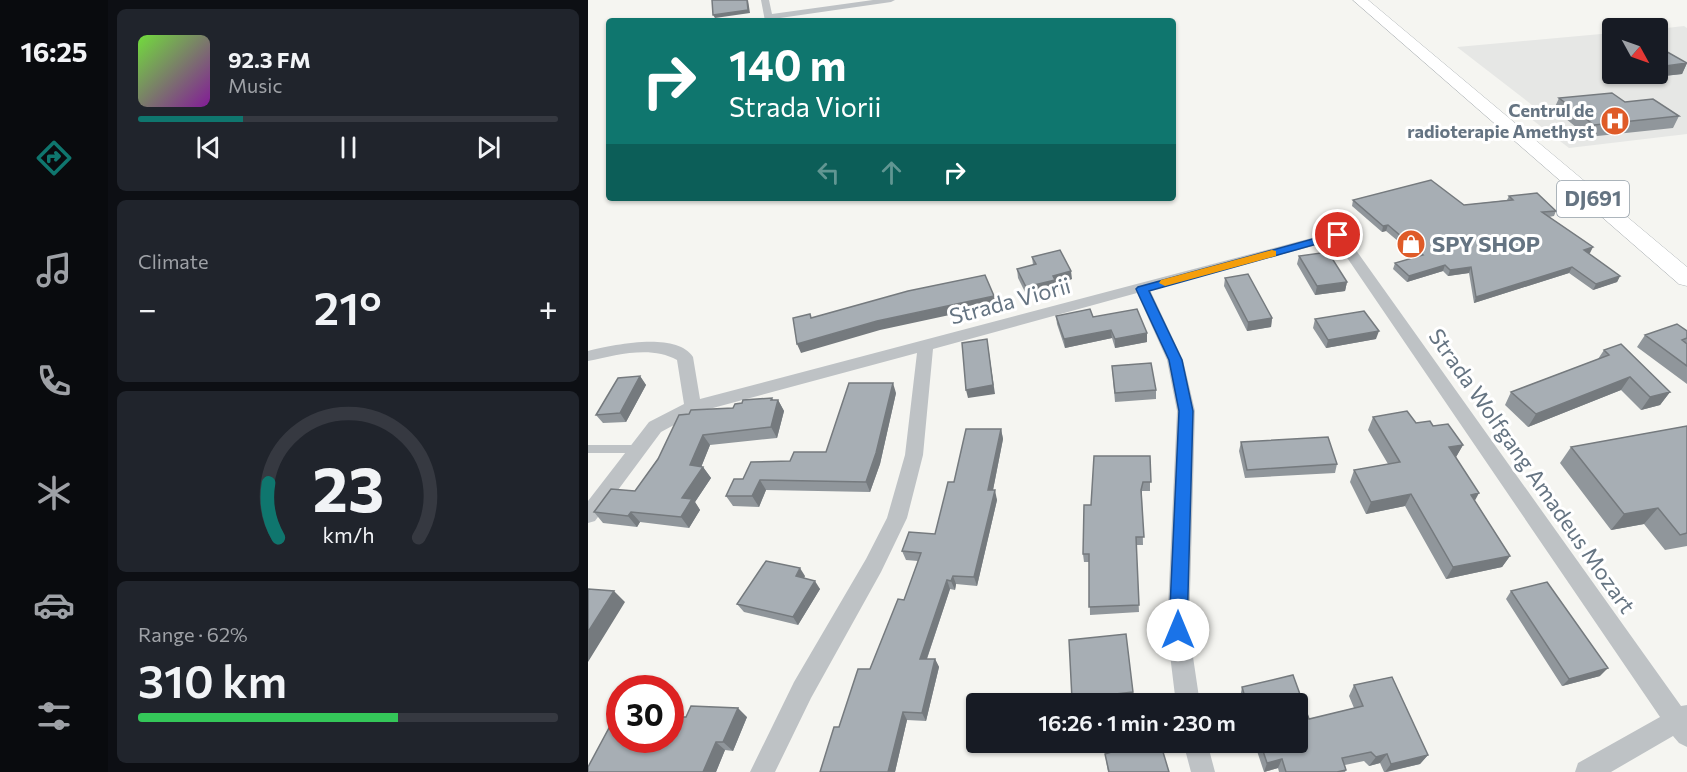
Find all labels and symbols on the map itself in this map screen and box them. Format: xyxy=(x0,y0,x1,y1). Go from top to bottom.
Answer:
north arrow xyxy=(1602,18,1668,84)
place label: Centrul de radioterapie Amethyst xyxy=(1407,99,1594,142)
hospital icon: Centrul de radioterapie Amethyst xyxy=(1599,105,1631,137)
road number: DJ691 xyxy=(1557,181,1629,217)
pin xyxy=(1312,209,1363,260)
shop icon: SPY SHOP xyxy=(1395,228,1427,260)
place label: SPY SHOP xyxy=(1432,230,1540,257)
street label: Strada Viorii xyxy=(946,271,1073,330)
street label: Strada Wolfgang Amadeus Mozart xyxy=(1423,323,1641,618)
position arrow xyxy=(1146,598,1210,662)
speed limit sign: 30 xyxy=(606,675,684,753)

